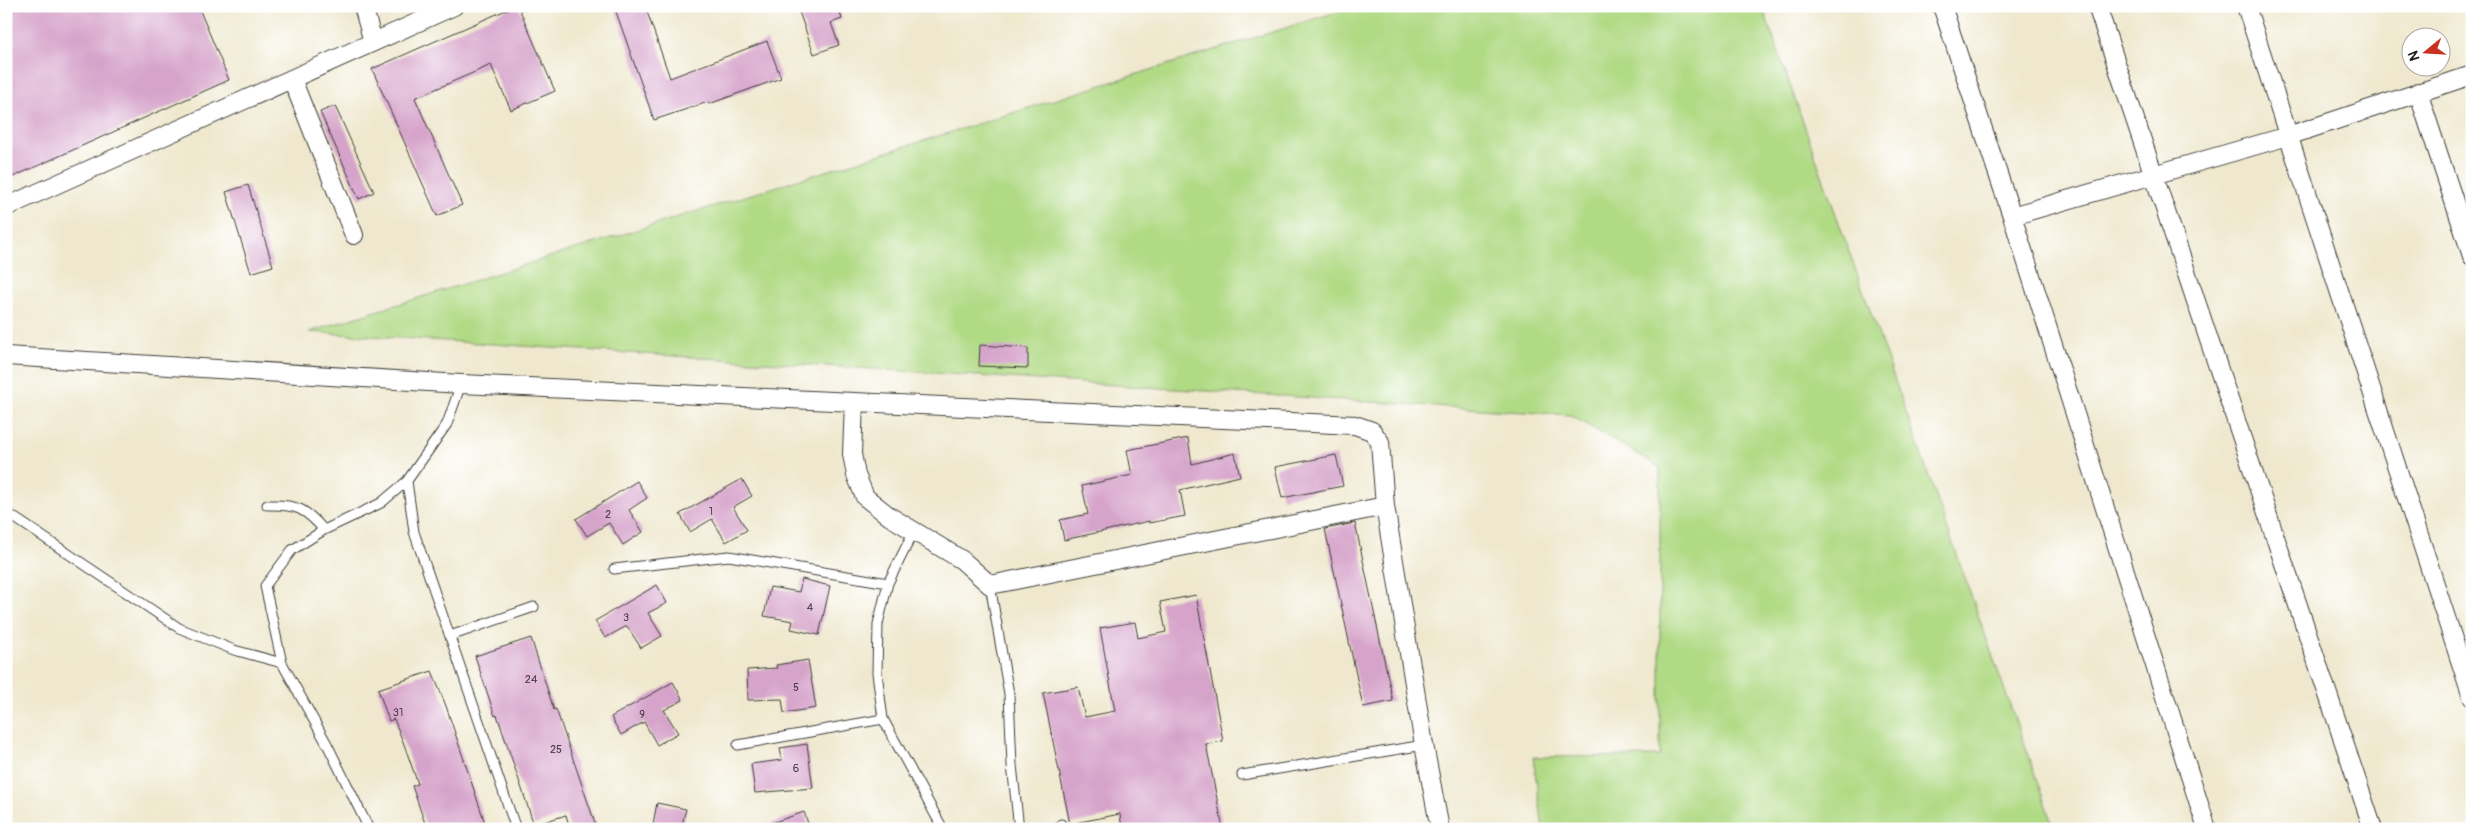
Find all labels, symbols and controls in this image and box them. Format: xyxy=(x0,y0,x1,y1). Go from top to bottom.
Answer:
north arrow xyxy=(2400,28,2450,78)
text: N xyxy=(2405,49,2424,63)
house number: 1 xyxy=(709,505,713,518)
house number: 2 xyxy=(605,508,611,521)
house number: 4 xyxy=(807,601,814,614)
house number: 3 xyxy=(623,611,629,624)
house number: 24 xyxy=(525,673,538,686)
house number: 5 xyxy=(793,681,799,694)
house number: 31 xyxy=(393,706,403,719)
house number: 9 xyxy=(639,708,645,721)
house number: 25 xyxy=(550,743,562,756)
house number: 6 xyxy=(793,762,799,775)

